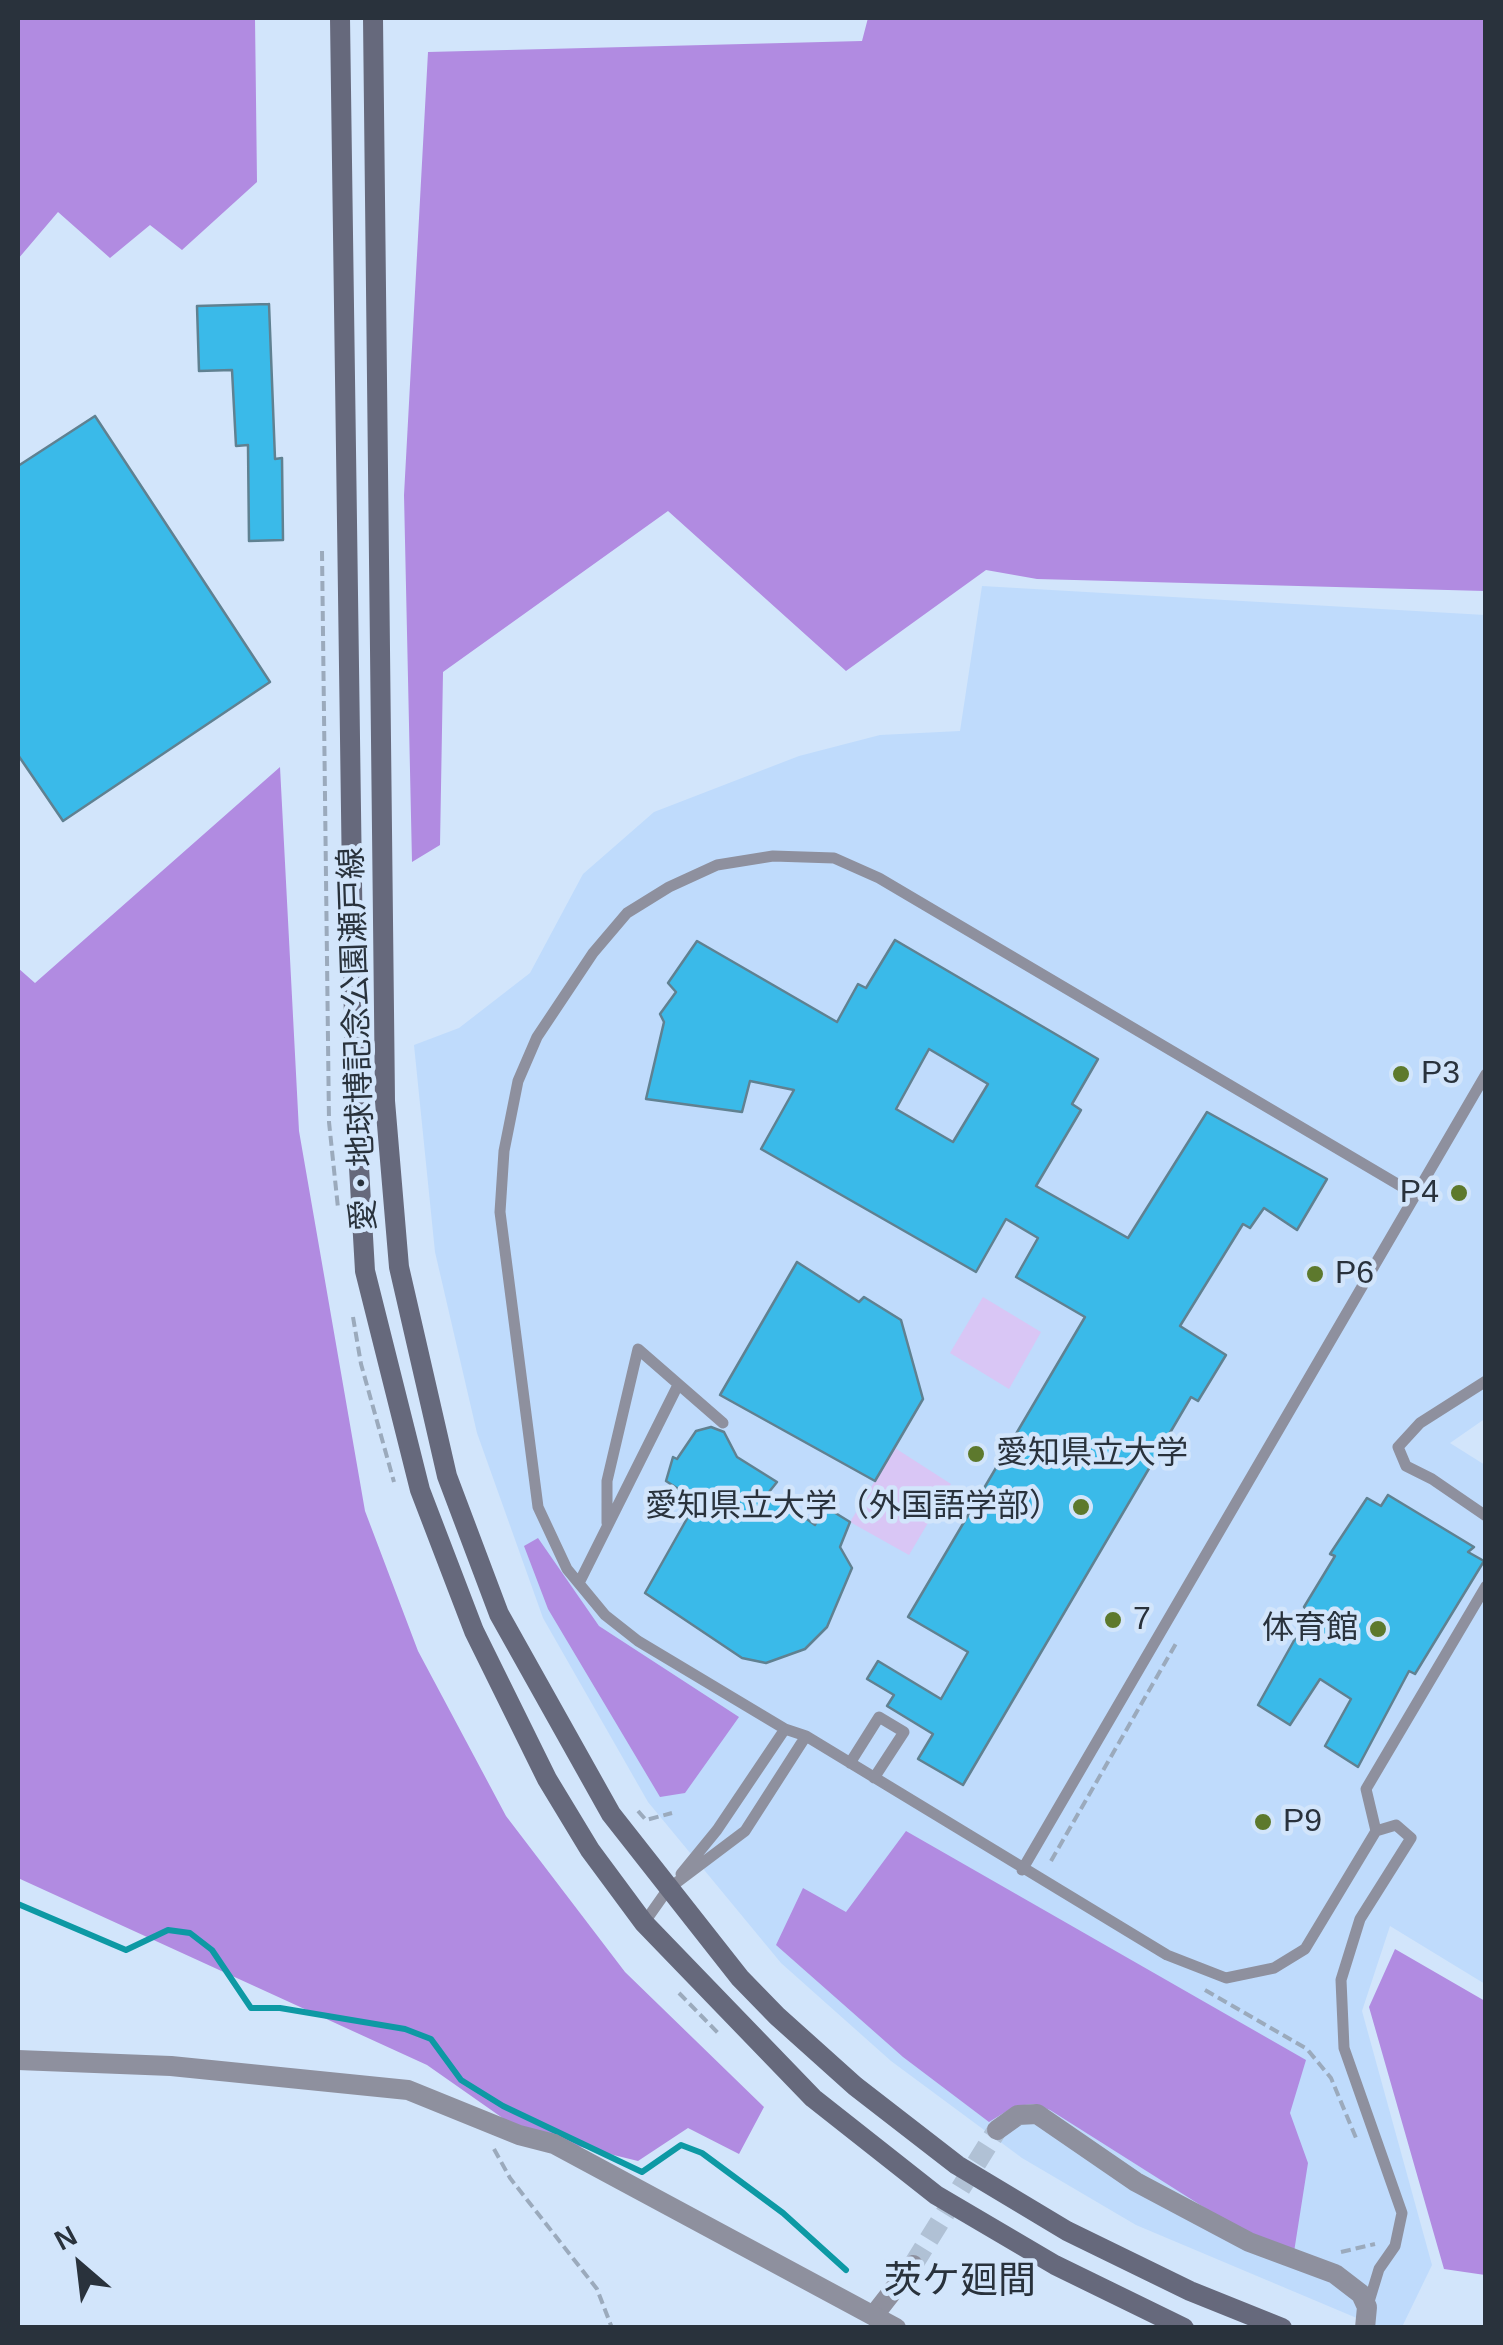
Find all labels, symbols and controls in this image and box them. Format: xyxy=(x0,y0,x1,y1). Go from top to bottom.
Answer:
street label: 愛・地球博記念公園瀬戸線 xyxy=(333,846,385,1232)
place label: P3 xyxy=(1421,1055,1460,1093)
marker: P3 xyxy=(1390,1063,1412,1085)
place label: P4 xyxy=(1400,1174,1439,1212)
marker: P4 xyxy=(1448,1182,1470,1204)
place label: P6 xyxy=(1335,1255,1374,1293)
marker: P6 xyxy=(1304,1263,1326,1285)
place label: 愛知県立大学 xyxy=(996,1435,1188,1473)
marker: 愛知県立大学 xyxy=(965,1443,987,1465)
place label: 愛知県立大学（外国語学部） xyxy=(645,1488,1061,1526)
marker: 愛知県立大学（外国語学部） xyxy=(1070,1496,1092,1518)
place label: 7 xyxy=(1133,1601,1151,1639)
marker: 7 xyxy=(1102,1609,1124,1631)
place label: 体育館 xyxy=(1262,1610,1358,1648)
marker: 体育館 xyxy=(1367,1618,1389,1640)
place label: P9 xyxy=(1283,1803,1322,1841)
marker: P9 xyxy=(1252,1811,1274,1833)
north arrow xyxy=(30,2215,130,2315)
text: N xyxy=(49,2220,82,2257)
district label: 茨ケ廻間 xyxy=(884,2260,1036,2306)

